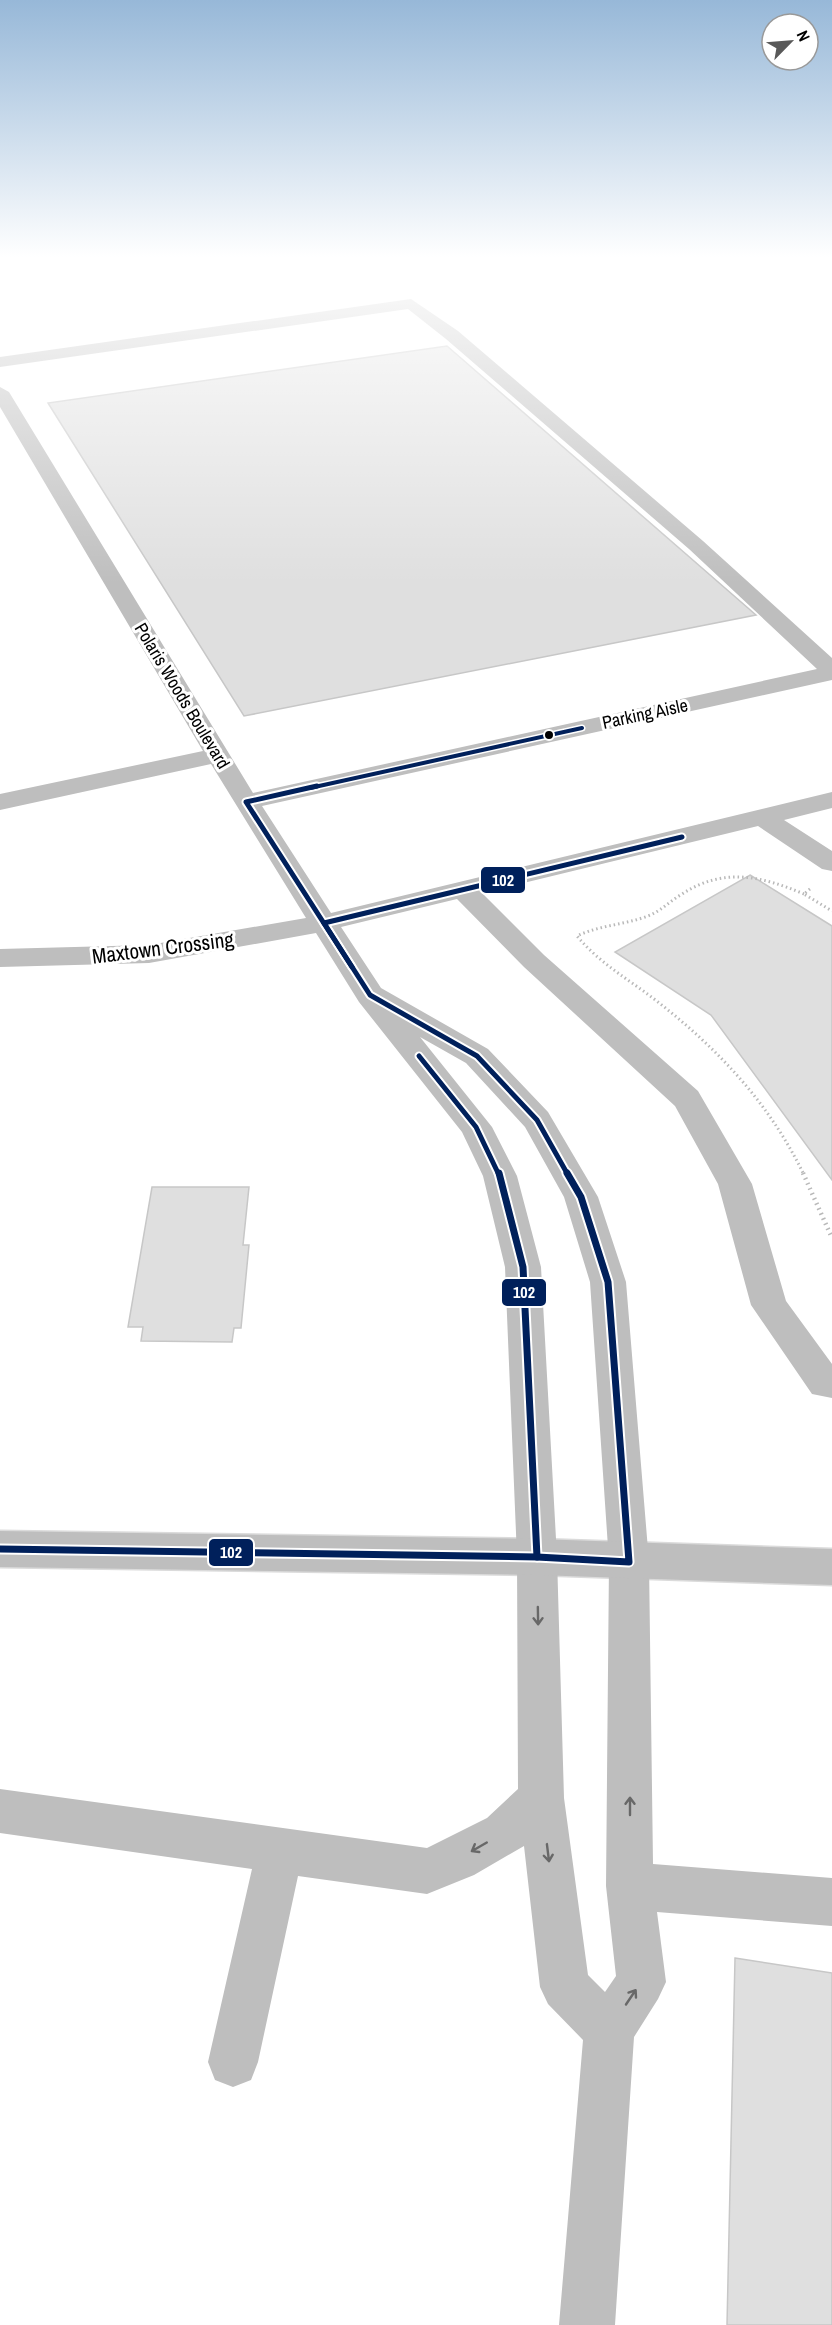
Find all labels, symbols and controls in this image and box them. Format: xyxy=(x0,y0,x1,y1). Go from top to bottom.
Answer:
north arrow xyxy=(760,12,820,72)
text: N xyxy=(792,27,816,45)
street label: Polaris Woods Boulevard xyxy=(129,618,236,773)
street label: Parking Aisle xyxy=(600,692,690,735)
unlabelled marker xyxy=(543,729,555,741)
line badge: 102 xyxy=(480,866,526,894)
text: 102 xyxy=(492,869,514,891)
street label: Maxtown Crossing xyxy=(90,924,236,971)
line badge: 102 xyxy=(501,1278,547,1307)
text: 102 xyxy=(513,1281,535,1303)
line badge: 102 xyxy=(208,1538,254,1567)
text: 102 xyxy=(220,1541,242,1563)
one-way arrow xyxy=(532,1605,544,1625)
one-way arrow xyxy=(624,1797,636,1817)
one-way arrow xyxy=(471,1842,488,1854)
one-way arrow xyxy=(542,1842,553,1862)
one-way arrow xyxy=(625,1990,637,2006)

